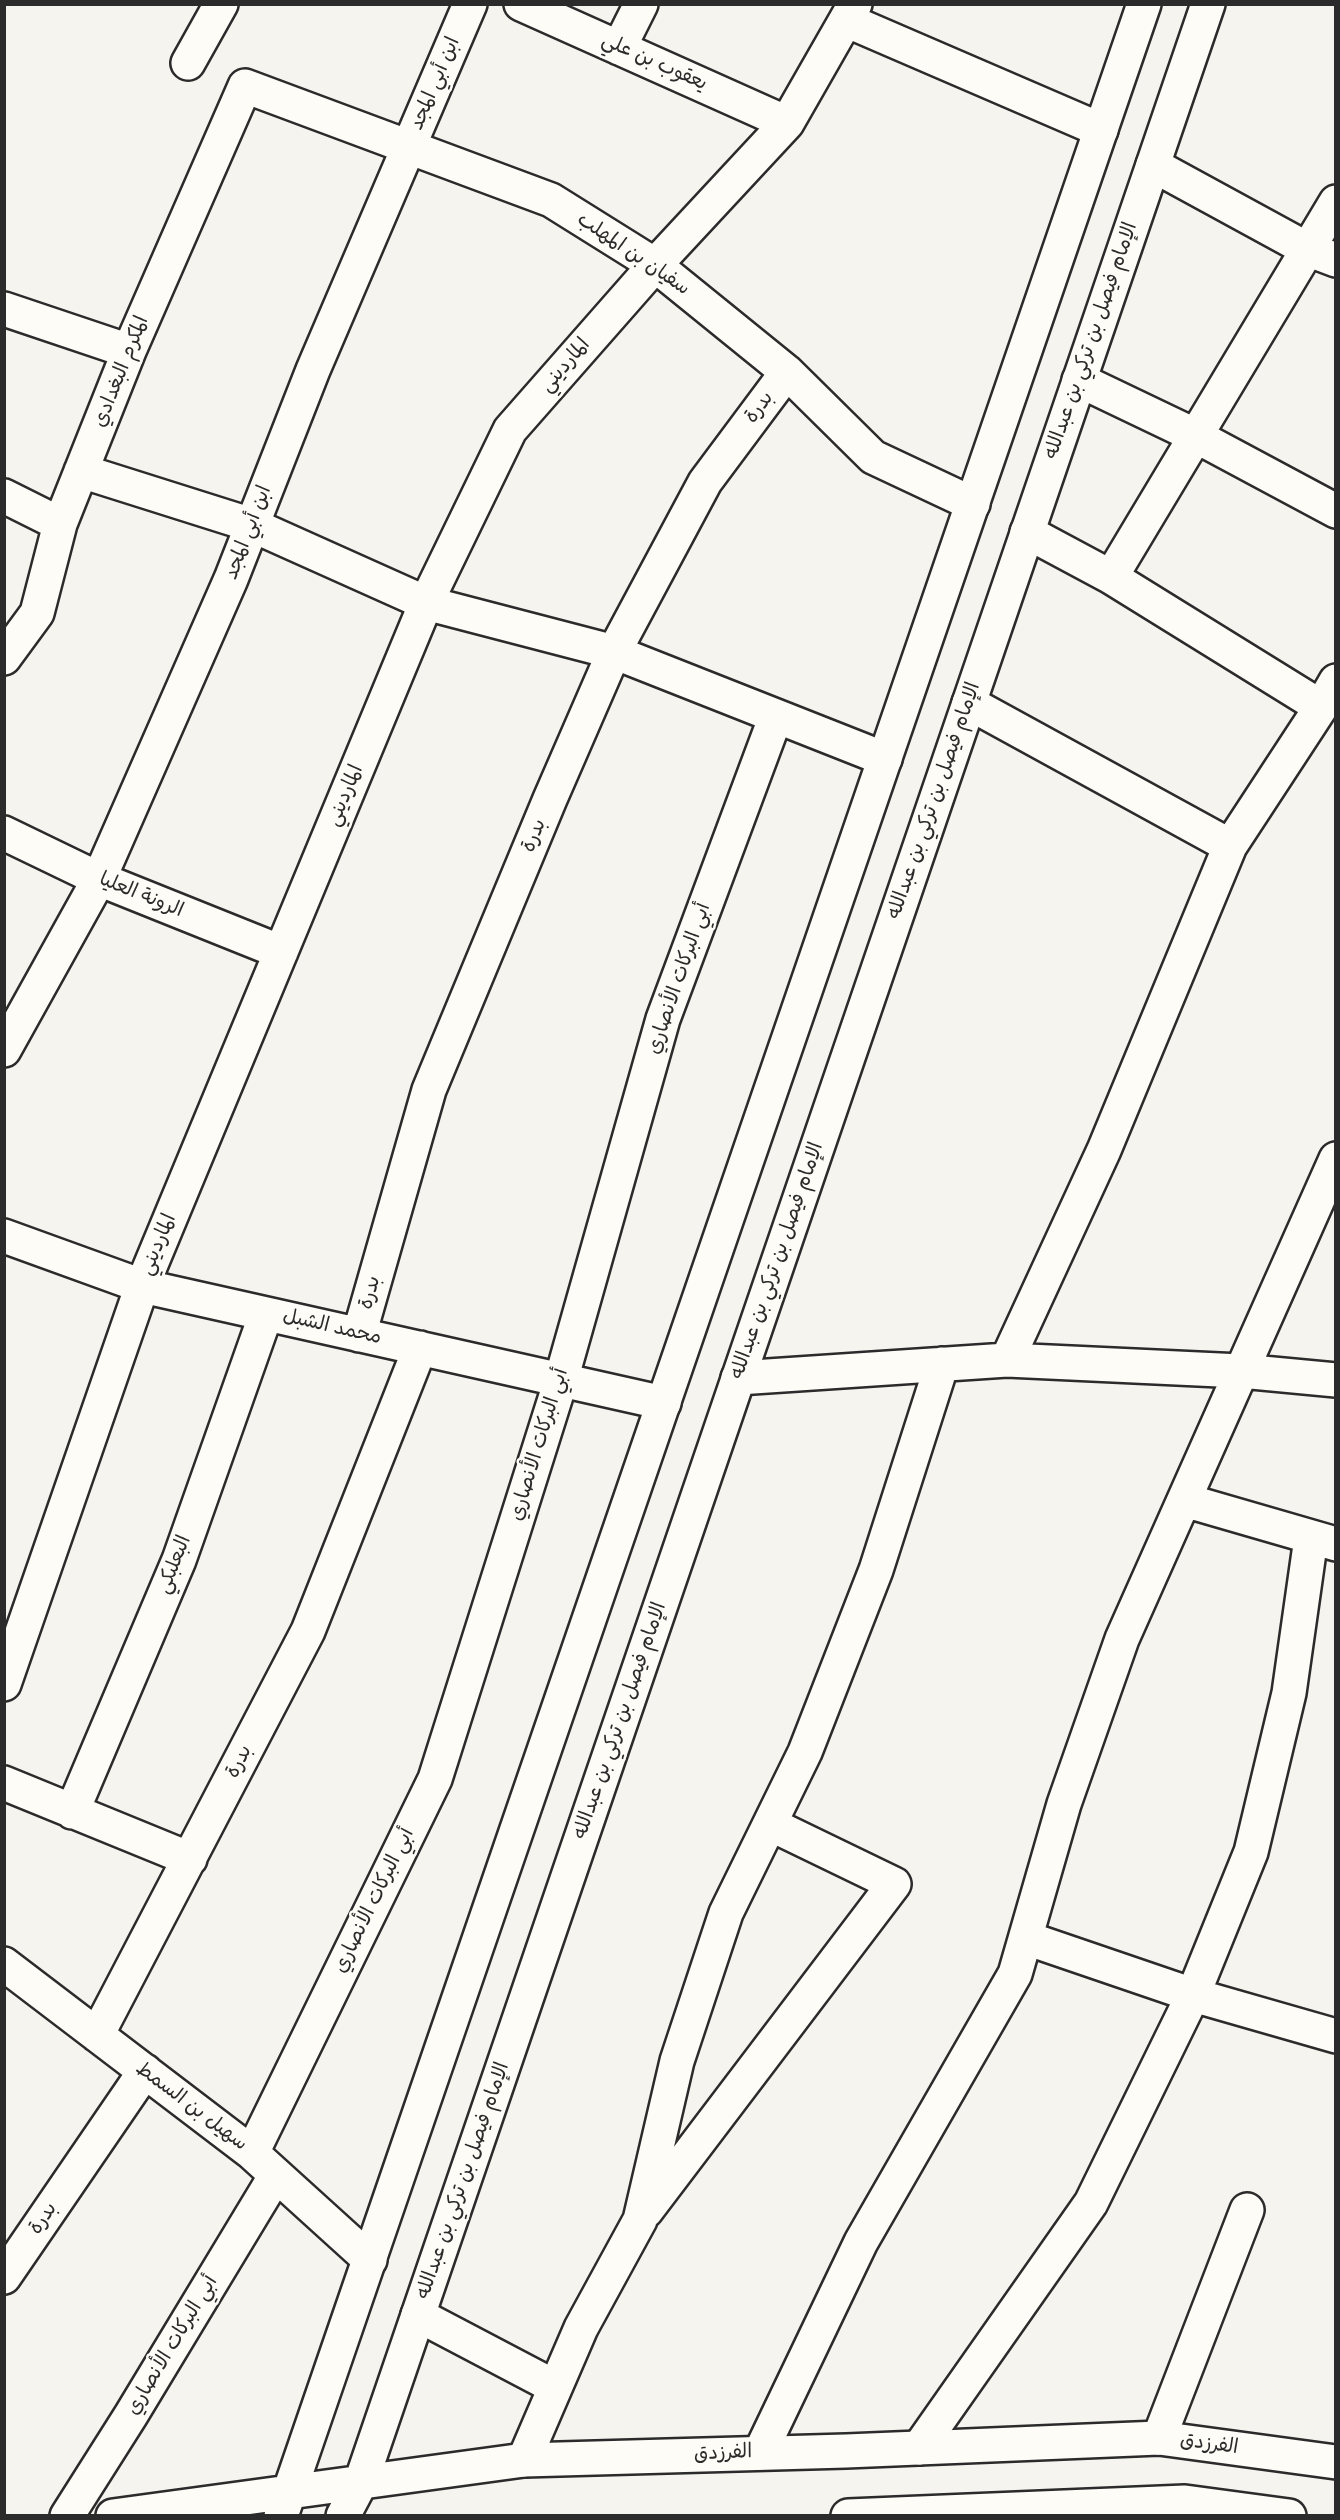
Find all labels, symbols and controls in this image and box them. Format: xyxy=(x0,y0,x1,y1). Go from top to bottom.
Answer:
street label: يعقوب بن علي xyxy=(597,29,711,97)
street label: ابن أبي المجد xyxy=(406,34,466,134)
street label: سفيان بن المهلب xyxy=(572,208,694,302)
street label: الإمام فيصل بن تركي بن عبدالله xyxy=(1040,220,1144,462)
street label: المكرم البغدادي xyxy=(89,313,155,431)
street label: المارديني xyxy=(536,334,596,398)
street label: بدرة xyxy=(740,387,780,429)
street label: ابن أبي المجد xyxy=(220,483,278,583)
street label: الإمام فيصل بن تركي بن عبدالله xyxy=(883,680,987,922)
street label: المارديني xyxy=(322,762,370,830)
street label: بدرة xyxy=(517,816,553,856)
street label: الرونة العليا xyxy=(95,868,187,924)
street label: أبي البركات الأنصاري xyxy=(643,900,717,1058)
street label: الإمام فيصل بن تركي بن عبدالله xyxy=(726,1140,830,1382)
street label: المارديني xyxy=(135,1211,183,1279)
street label: بدرة xyxy=(355,1273,387,1313)
street label: محمد الشبل xyxy=(280,1305,384,1351)
street label: أبي البركات الأنصاري xyxy=(505,1366,575,1524)
street label: البعلبكي xyxy=(153,1532,197,1598)
street label: الإمام فيصل بن تركي بن عبدالله xyxy=(569,1600,673,1842)
street label: بدرة xyxy=(222,1742,258,1782)
street label: أبي البركات الأنصاري xyxy=(330,1825,420,1977)
street label: سهيل بن السمط xyxy=(130,2057,252,2157)
street label: الإمام فيصل بن تركي بن عبدالله xyxy=(412,2060,516,2302)
street label: بدرة xyxy=(25,2198,63,2240)
street label: أبي البركات الأنصاري xyxy=(122,2272,224,2420)
street label: الفرزدق xyxy=(1178,2429,1240,2461)
street label: الفرزدق xyxy=(693,2441,753,2467)

